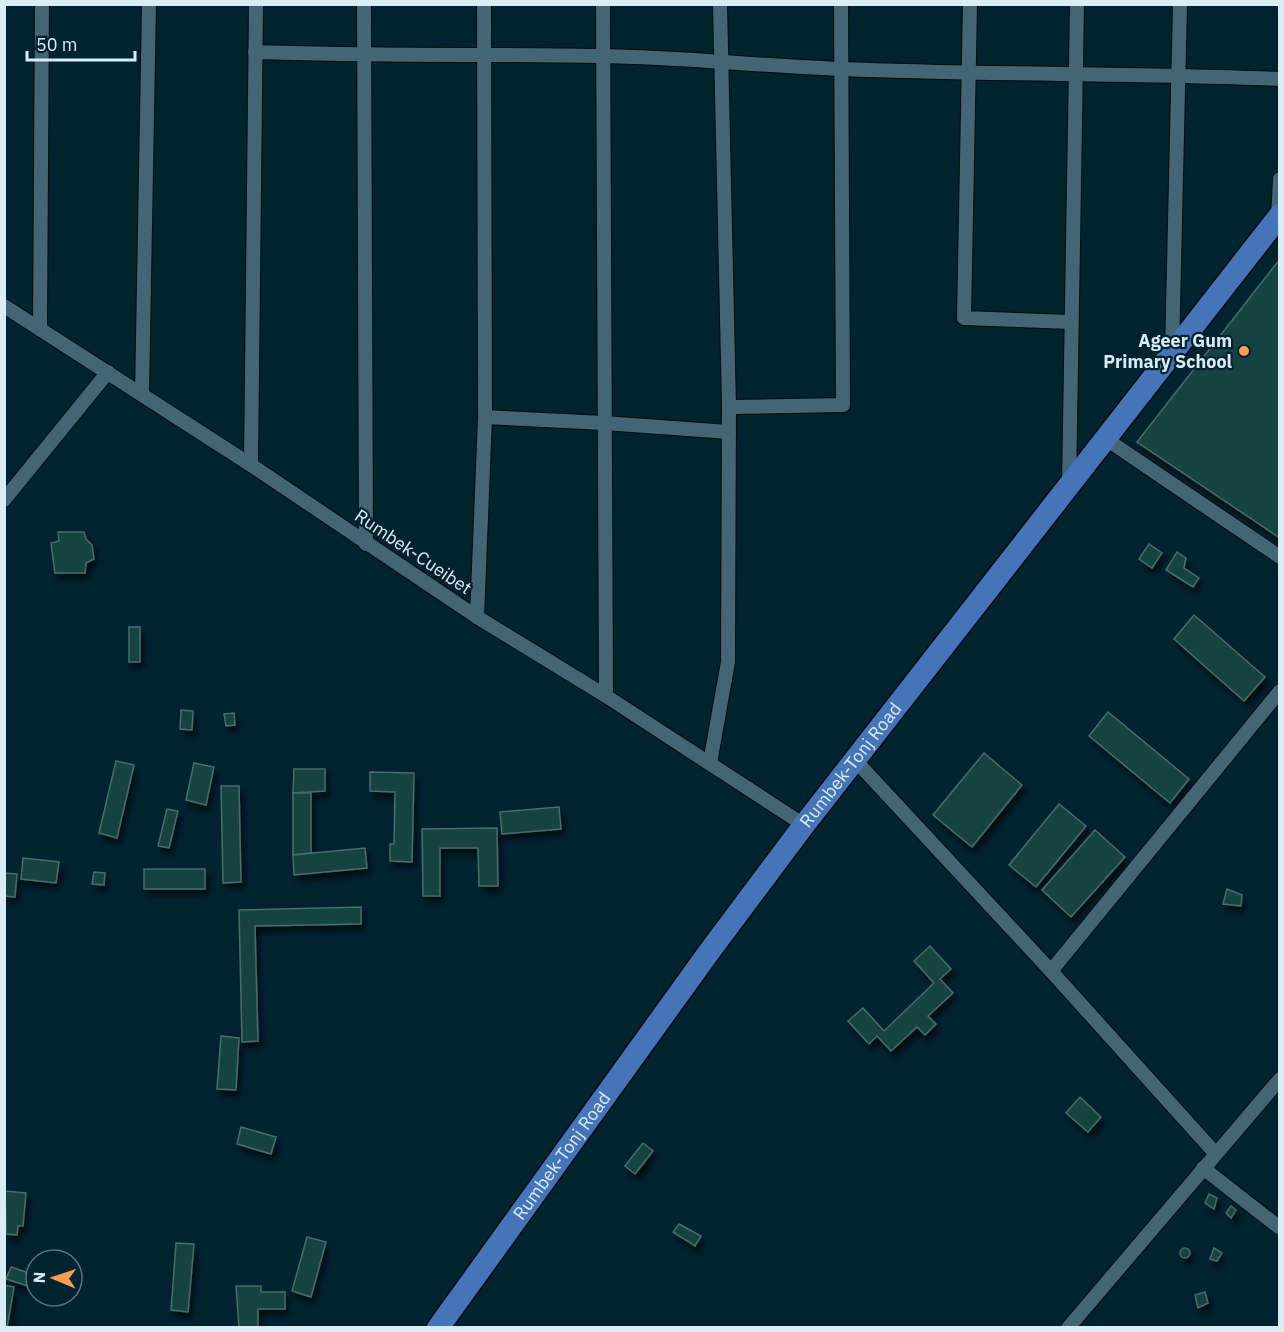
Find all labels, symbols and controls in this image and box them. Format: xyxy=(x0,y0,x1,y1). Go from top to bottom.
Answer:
scale bar xyxy=(27,24,135,62)
text: 50 m xyxy=(36,33,78,56)
place label: Ageer Gum Primary School xyxy=(1103,329,1233,373)
marker: Ageer Gum Primary School xyxy=(1237,344,1251,358)
street label: Rumbek-Cueibet xyxy=(350,504,476,599)
street label: Rumbek-Tonj Road xyxy=(794,698,906,832)
street label: Rumbek-Tonj Road xyxy=(508,1087,615,1224)
north arrow xyxy=(24,1248,84,1308)
text: N xyxy=(29,1271,49,1284)

